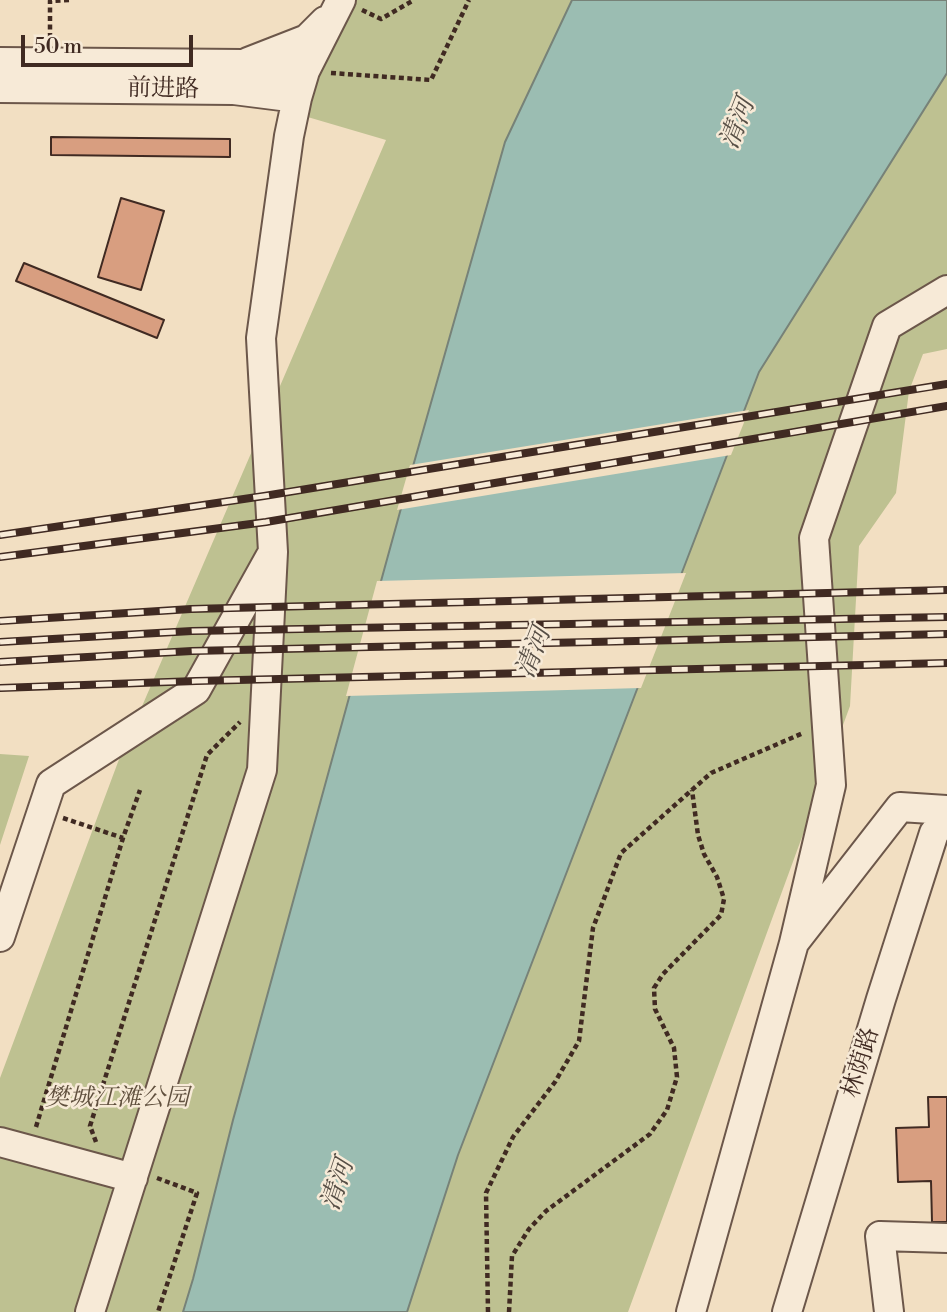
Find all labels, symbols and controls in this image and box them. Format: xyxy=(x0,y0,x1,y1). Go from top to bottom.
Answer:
scale bar xyxy=(24,21,196,65)
text: 50 m xyxy=(34,34,82,60)
street label: 前进路 xyxy=(127,75,199,105)
water label: 清河 xyxy=(715,94,763,154)
water label: 清河 xyxy=(511,623,559,683)
street label: 林荫路 xyxy=(838,1024,886,1102)
park label: 樊城江滩公园 xyxy=(45,1085,189,1113)
water label: 清河 xyxy=(316,1155,362,1215)

